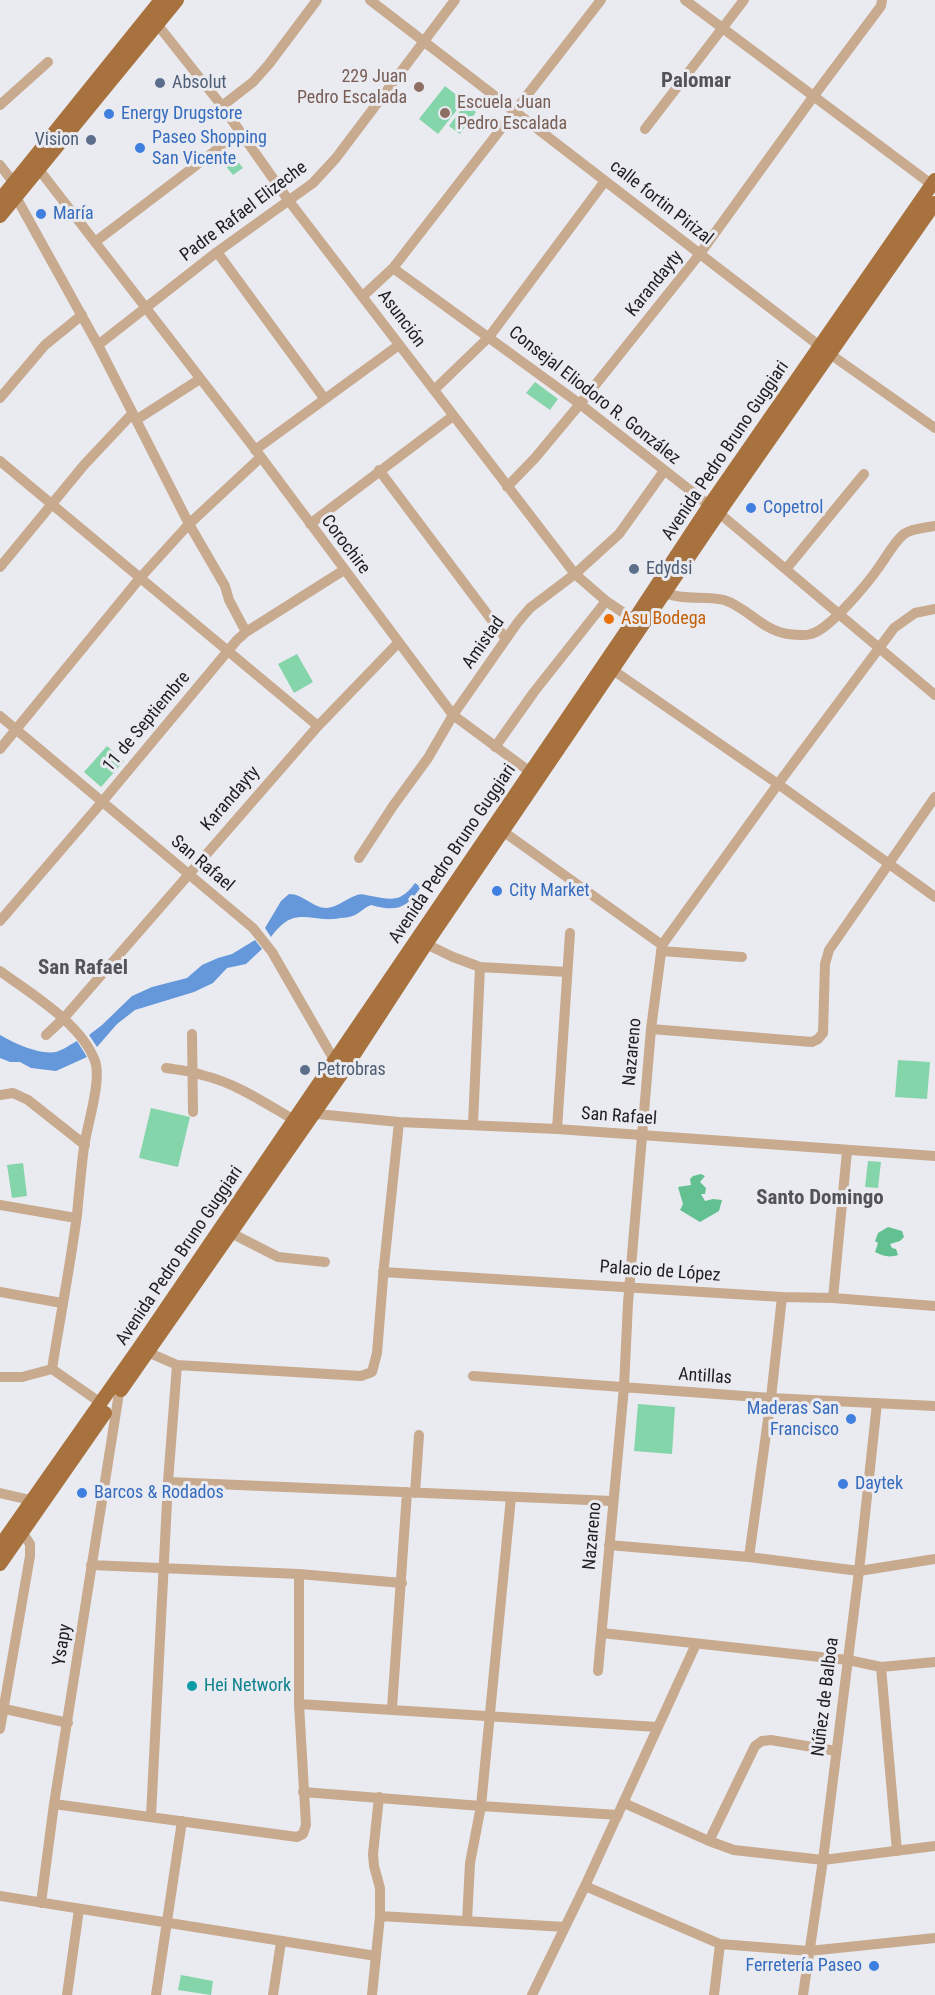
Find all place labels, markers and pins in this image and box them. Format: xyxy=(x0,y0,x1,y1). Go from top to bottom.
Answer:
place label: 229 Juan Pedro Escalada xyxy=(297,66,407,109)
place label: Absolut xyxy=(172,72,227,94)
marker: Absolut xyxy=(153,76,167,90)
marker: 229 Juan Pedro Escalada xyxy=(412,80,426,94)
place label: Escuela Juan Pedro Escalada xyxy=(457,92,567,134)
place label: Energy Drugstore xyxy=(121,103,242,125)
marker: Escuela Juan Pedro Escalada xyxy=(438,106,452,120)
marker: Energy Drugstore xyxy=(102,107,116,121)
place label: Paseo Shopping San Vicente xyxy=(152,127,267,170)
place label: Vision xyxy=(35,129,79,151)
marker: Vision xyxy=(84,133,98,147)
marker: Paseo Shopping San Vicente xyxy=(133,141,147,155)
place label: María xyxy=(53,203,94,225)
marker: María xyxy=(34,207,48,221)
place label: Copetrol xyxy=(763,497,823,519)
marker: Copetrol xyxy=(744,501,758,515)
place label: Edydsi xyxy=(646,558,692,580)
marker: Edydsi xyxy=(627,562,641,576)
place label: Asu Bodega xyxy=(621,608,706,630)
marker: Asu Bodega xyxy=(602,612,616,626)
place label: City Market xyxy=(509,880,590,902)
marker: City Market xyxy=(490,884,504,898)
place label: Petrobras xyxy=(317,1059,386,1081)
marker: Petrobras xyxy=(298,1063,312,1077)
place label: Maderas San Francisco xyxy=(747,1398,839,1440)
marker: Maderas San Francisco xyxy=(844,1412,858,1426)
place label: Daytek xyxy=(855,1473,903,1495)
marker: Daytek xyxy=(836,1477,850,1491)
place label: Barcos & Rodados xyxy=(94,1482,224,1504)
marker: Barcos & Rodados xyxy=(75,1486,89,1500)
place label: Hei Network xyxy=(204,1675,291,1697)
marker: Hei Network xyxy=(185,1679,199,1693)
place label: Ferretería Paseo xyxy=(745,1955,862,1977)
marker: Ferretería Paseo xyxy=(867,1959,881,1973)

